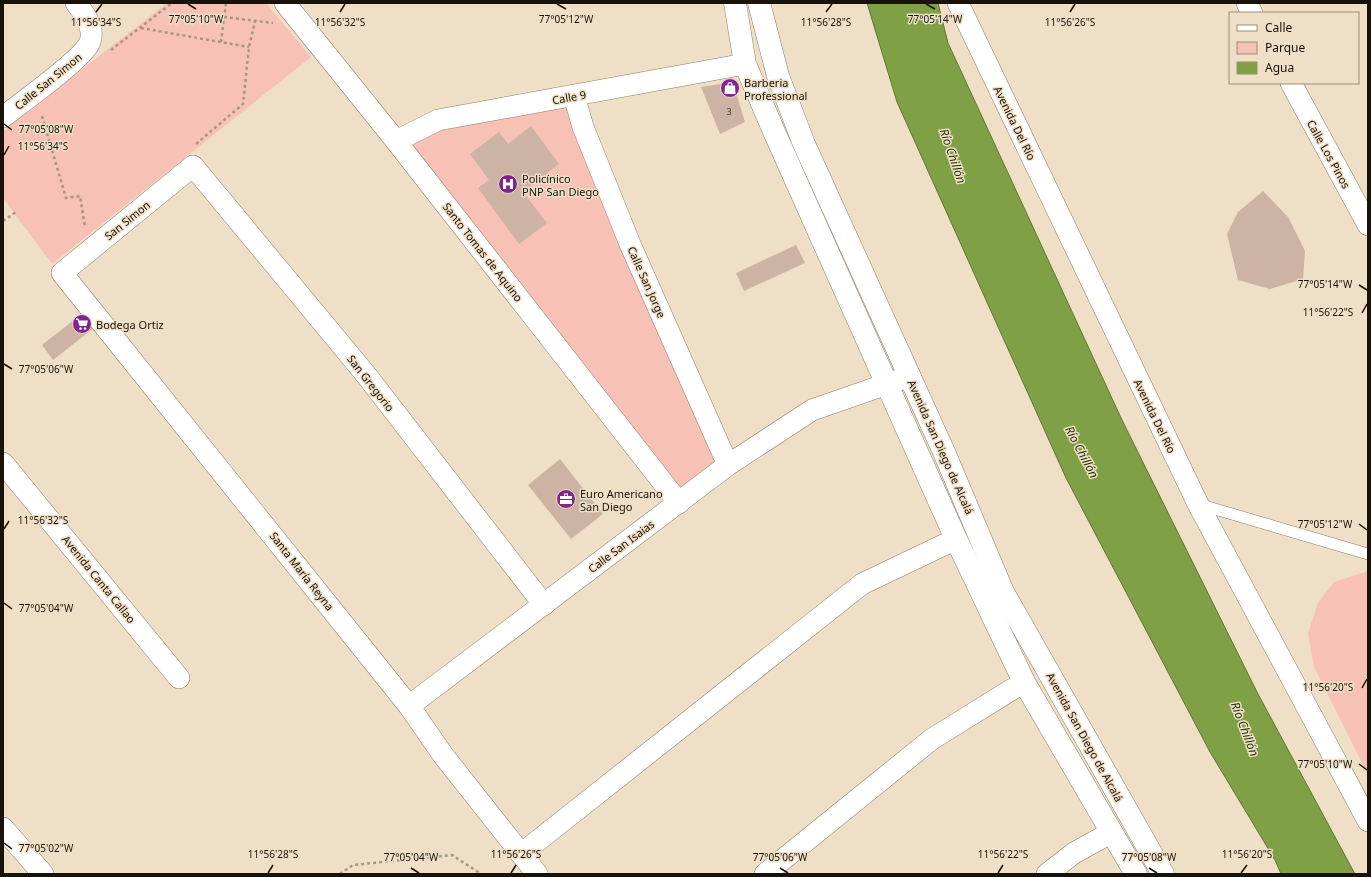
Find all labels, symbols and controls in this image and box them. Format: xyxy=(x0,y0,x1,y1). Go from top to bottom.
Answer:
text: 77°05'10"W xyxy=(169,12,224,26)
text: 77°05'12"W xyxy=(539,12,594,26)
text: 77°05'14"W xyxy=(908,12,963,26)
legend xyxy=(1229,12,1359,84)
text: 11°56'34"S xyxy=(71,15,122,29)
text: 11°56'32"S xyxy=(315,15,366,29)
text: 11°56'28"S xyxy=(801,15,852,29)
text: 11°56'26"S xyxy=(1045,15,1096,29)
text: Calle xyxy=(1265,19,1293,36)
text: Parque xyxy=(1265,39,1306,56)
street label: Calle San Simon xyxy=(11,49,85,113)
text: Agua xyxy=(1265,59,1294,76)
place label: Barberia Professional xyxy=(744,75,807,103)
shop icon: Barberia Professional xyxy=(719,77,741,99)
street label: Avenida Del Río xyxy=(991,84,1040,163)
street label: Calle 9 xyxy=(551,87,587,107)
house number: 3 xyxy=(726,105,732,118)
street label: Calle Los Pinos xyxy=(1304,117,1354,191)
text: 77°05'08"W xyxy=(19,122,74,136)
water label: Río Chillón xyxy=(936,126,970,186)
text: 11°56'34"S xyxy=(18,139,69,153)
place label: Policínico PNP San Diego xyxy=(522,171,599,199)
hospital icon: Policínico PNP San Diego xyxy=(497,173,519,195)
street label: San Simon xyxy=(101,197,153,243)
street label: Santo Tomas de Aquino xyxy=(440,199,527,305)
street label: Calle San Jorge xyxy=(625,244,669,320)
text: 77°05'14"W xyxy=(1298,277,1353,291)
text: 11°56'22"S xyxy=(1303,305,1354,319)
supermarket icon: Bodega Ortiz xyxy=(71,313,93,335)
place label: Bodega Ortiz xyxy=(96,317,164,332)
street label: San Gregorio xyxy=(344,352,398,415)
text: 77°05'06"W xyxy=(19,362,74,376)
street label: Avenida San Diego de Alcalá xyxy=(905,377,977,517)
street label: Avenida Del Río xyxy=(1131,377,1180,456)
water label: Río Chillón xyxy=(1061,423,1103,481)
place label: Euro Americano San Diego xyxy=(580,486,663,514)
office icon: Euro Americano San Diego xyxy=(555,488,577,510)
text: 11°56'32"S xyxy=(18,513,69,527)
street label: Calle San Isaias xyxy=(585,516,657,576)
text: 77°05'12"W xyxy=(1298,517,1353,531)
street label: Santa María Reyna xyxy=(267,529,337,613)
street label: Avenida Canta Callao xyxy=(59,532,139,626)
text: 77°05'04"W xyxy=(19,601,74,615)
street label: Avenida San Diego de Alcalá xyxy=(1043,670,1127,804)
text: 11°56'20"S xyxy=(1303,680,1354,694)
water label: Río Chillón xyxy=(1227,699,1263,759)
text: 77°05'10"W xyxy=(1298,757,1353,771)
text: 77°05'02"W xyxy=(19,841,74,855)
text: 11°56'28"S xyxy=(248,847,299,861)
text: 11°56'26"S xyxy=(491,847,542,861)
text: 11°56'22"S xyxy=(978,847,1029,861)
text: 11°56'20"S xyxy=(1222,847,1273,861)
text: 77°05'04"W xyxy=(384,850,439,864)
text: 77°05'06"W xyxy=(753,850,808,864)
text: 77°05'08"W xyxy=(1122,850,1177,864)

